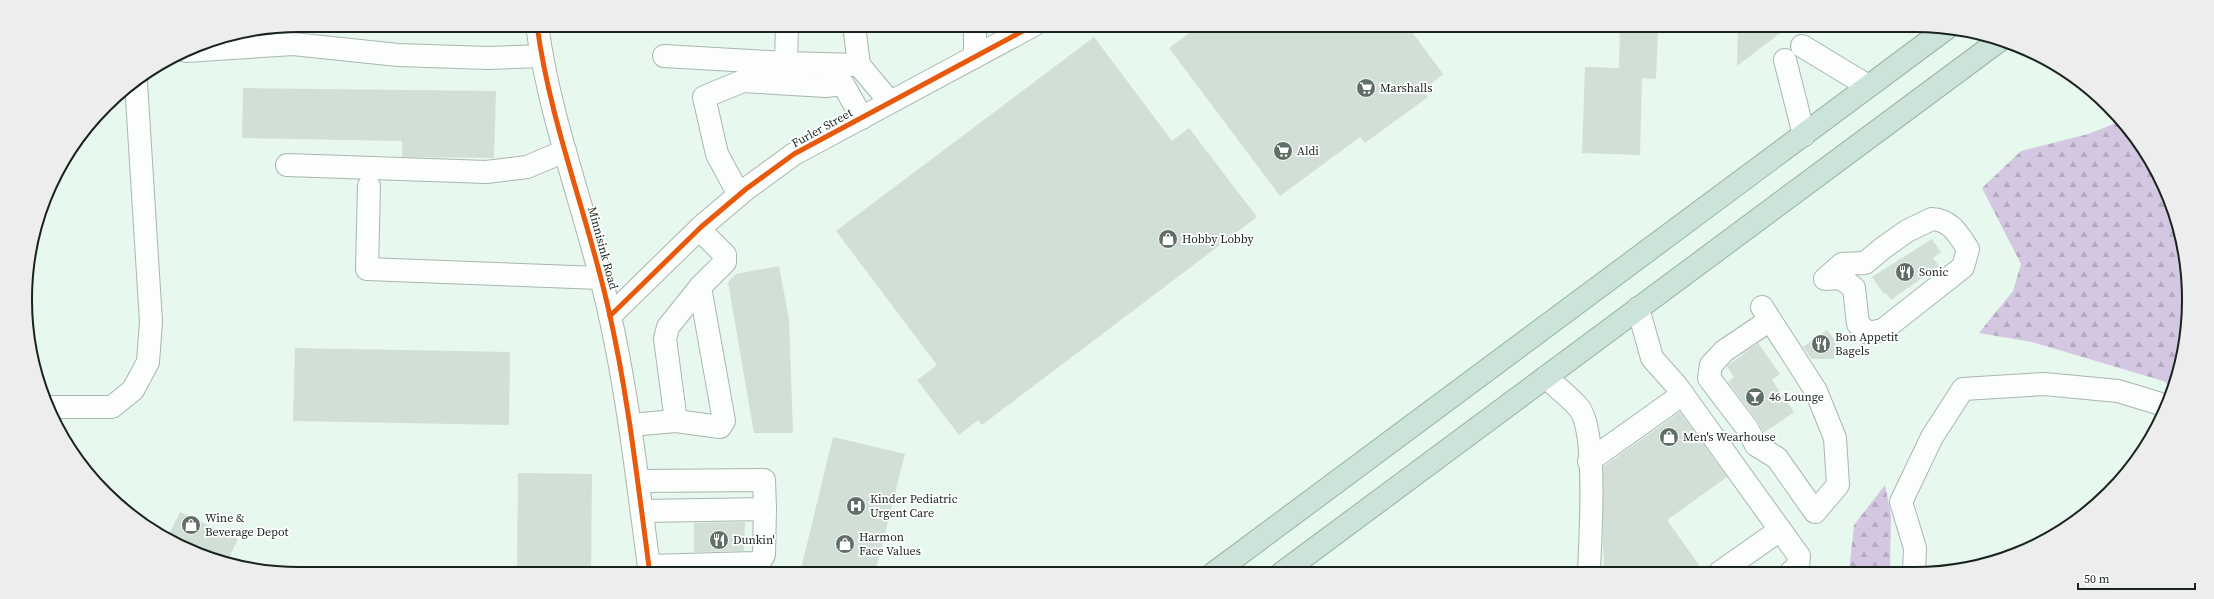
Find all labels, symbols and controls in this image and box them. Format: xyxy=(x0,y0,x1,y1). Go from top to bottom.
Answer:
supermarket icon: Marshalls xyxy=(1355,77,1377,99)
place label: Marshalls xyxy=(1380,80,1432,96)
street label: Furler Street xyxy=(789,105,855,151)
supermarket icon: Aldi xyxy=(1272,140,1294,162)
place label: Aldi xyxy=(1297,143,1319,159)
street label: Minnisink Road xyxy=(584,205,622,291)
shop icon: Hobby Lobby xyxy=(1157,228,1179,250)
place label: Hobby Lobby xyxy=(1182,231,1254,247)
restaurant icon: Sonic xyxy=(1894,261,1916,283)
place label: Sonic xyxy=(1919,264,1949,280)
place label: Bon Appetit Bagels xyxy=(1835,329,1898,359)
restaurant icon: Bon Appetit Bagels xyxy=(1810,333,1832,355)
bar icon: 46 Lounge xyxy=(1744,386,1766,408)
place label: 46 Lounge xyxy=(1769,389,1824,405)
shop icon: Men's Wearhouse xyxy=(1658,426,1680,448)
place label: Men's Wearhouse xyxy=(1683,429,1776,445)
place label: Kinder Pediatric Urgent Care xyxy=(870,491,958,521)
hospital icon: Kinder Pediatric Urgent Care xyxy=(845,495,867,517)
place label: Wine & Beverage Depot xyxy=(205,510,288,540)
shop icon: Wine & Beverage Depot xyxy=(180,514,202,536)
restaurant icon: Dunkin' xyxy=(708,529,730,551)
place label: Harmon Face Values xyxy=(859,529,921,559)
place label: Dunkin' xyxy=(733,532,775,548)
shop icon: Harmon Face Values xyxy=(834,533,856,555)
scale bar xyxy=(2078,565,2195,591)
text: 50 m xyxy=(2084,571,2110,587)

